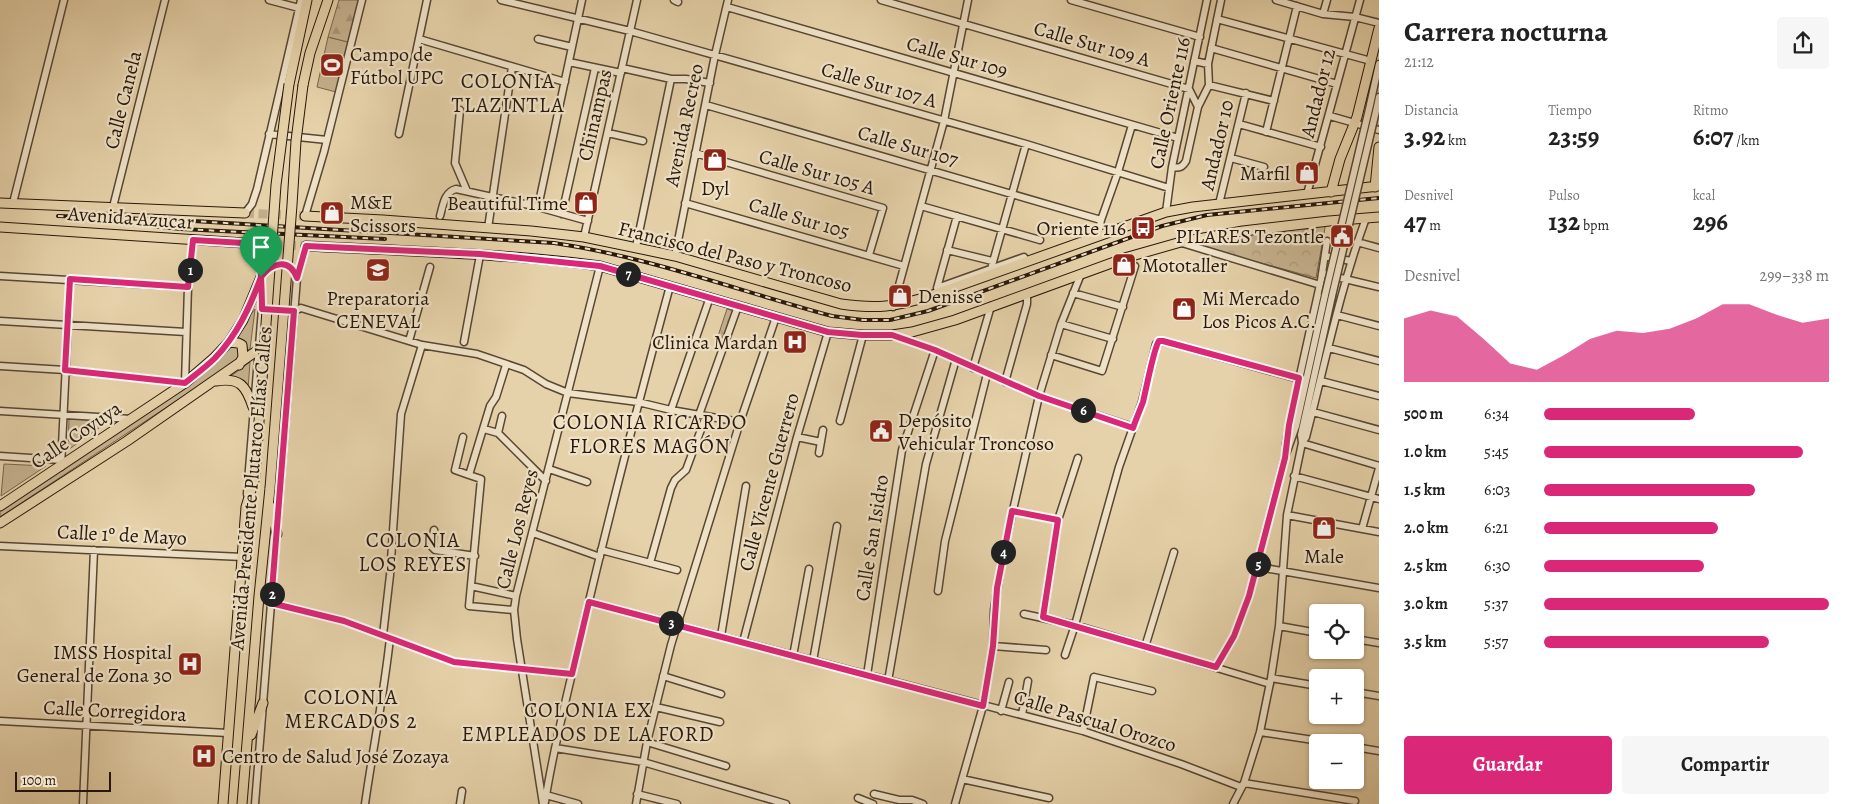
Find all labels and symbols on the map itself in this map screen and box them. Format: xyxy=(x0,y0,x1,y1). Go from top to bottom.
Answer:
street label: Calle Sur 109 A xyxy=(1031,15,1154,74)
street label: Calle Sur 109 xyxy=(903,30,1011,84)
street label: Calle Oriente 116 xyxy=(1143,35,1197,171)
place label: Campo de Fútbol UPC xyxy=(350,41,444,91)
street label: Andador 12 xyxy=(1294,45,1342,141)
street label: Calle Canela xyxy=(98,47,148,152)
sports icon: Campo de Fútbol UPC xyxy=(319,52,345,78)
street label: Calle Sur 107 A xyxy=(818,56,940,114)
street label: Avenida Recreo xyxy=(658,61,710,190)
street label: Chinampas xyxy=(571,66,619,164)
district label: COLONIA TLAZINTLA xyxy=(452,67,565,119)
street label: Andador 10 xyxy=(1193,97,1241,194)
street label: Calle Sur 107 xyxy=(855,119,962,173)
street label: Calle Sur 105 A xyxy=(756,143,878,202)
shop icon: Dyl xyxy=(702,147,728,173)
place label: Marfil xyxy=(1240,160,1290,187)
shop icon: Marfil xyxy=(1294,160,1320,186)
place label: Dyl xyxy=(701,175,729,202)
place label: M&E Scissors xyxy=(350,189,416,239)
place label: Beautiful Time xyxy=(447,190,568,217)
shop icon: Beautiful Time xyxy=(573,190,599,216)
street label: Calle Sur 105 xyxy=(745,191,853,245)
street label: Avenida Azucar xyxy=(66,200,195,236)
shop icon: M&E Scissors xyxy=(319,200,345,226)
street label: Francisco del Paso y Troncoso xyxy=(615,215,855,299)
place label: Oriente 116 xyxy=(1037,215,1126,242)
bus stop icon: Oriente 116 xyxy=(1130,215,1156,241)
place label: PILARES Tezontle xyxy=(1176,223,1324,250)
public building icon: PILARES Tezontle xyxy=(1329,223,1355,249)
pin xyxy=(240,226,282,277)
shop icon: Mototaller xyxy=(1111,252,1137,278)
place label: Mototaller xyxy=(1142,252,1228,279)
school or university icon: Preparatoria CENEVAL xyxy=(365,257,391,283)
pin: 1 xyxy=(178,258,202,282)
pin: 7 xyxy=(616,262,640,286)
shop icon: Denisse xyxy=(887,283,913,309)
place label: Denisse xyxy=(918,283,983,310)
place label: Preparatoria CENEVAL xyxy=(326,285,430,335)
place label: Mi Mercado Los Picos A.C. xyxy=(1202,285,1316,335)
shop icon: Mi Mercado Los Picos A.C. xyxy=(1171,296,1197,322)
street label: Avenida Presidente Plutarco Elías Calles xyxy=(223,325,279,652)
place label: Clinica Mardan xyxy=(652,329,778,356)
hospital icon: Clinica Mardan xyxy=(782,329,808,355)
street label: Calle Vicente Guerrero xyxy=(732,390,806,574)
street label: Calle Coyuya xyxy=(25,394,127,475)
pin: 6 xyxy=(1070,398,1096,422)
place label: Depósito Vehicular Troncoso xyxy=(897,407,1054,457)
district label: COLONIA RICARDO FLORES MAGÓN xyxy=(553,408,747,460)
public building icon: Depósito Vehicular Troncoso xyxy=(868,418,894,444)
street label: Calle Los Reyes xyxy=(489,466,545,592)
street label: Calle San Isidro xyxy=(849,473,895,603)
shop icon: Male xyxy=(1311,515,1337,541)
street label: Calle 1º de Mayo xyxy=(56,518,188,552)
district label: COLONIA LOS REYES xyxy=(359,526,467,578)
pin: 4 xyxy=(990,540,1016,564)
place label: Male xyxy=(1304,543,1344,570)
pin: 5 xyxy=(1246,552,1270,576)
pin: 2 xyxy=(260,582,284,606)
pin: 3 xyxy=(658,610,684,636)
place label: IMSS Hospital General de Zona 30 xyxy=(17,639,172,689)
hospital icon: IMSS Hospital General de Zona 30 xyxy=(177,651,203,677)
district label: COLONIA MERCADOS 2 xyxy=(285,683,417,735)
street label: Calle Pascual Orozco xyxy=(1010,683,1180,759)
street label: Calle Corregidora xyxy=(43,694,188,728)
district label: COLONIA EX EMPLEADOS DE LA FORD xyxy=(462,696,714,748)
hospital icon: Centro de Salud José Zozaya xyxy=(191,743,217,769)
place label: Centro de Salud José Zozaya xyxy=(222,743,450,770)
scale bar xyxy=(15,769,111,792)

